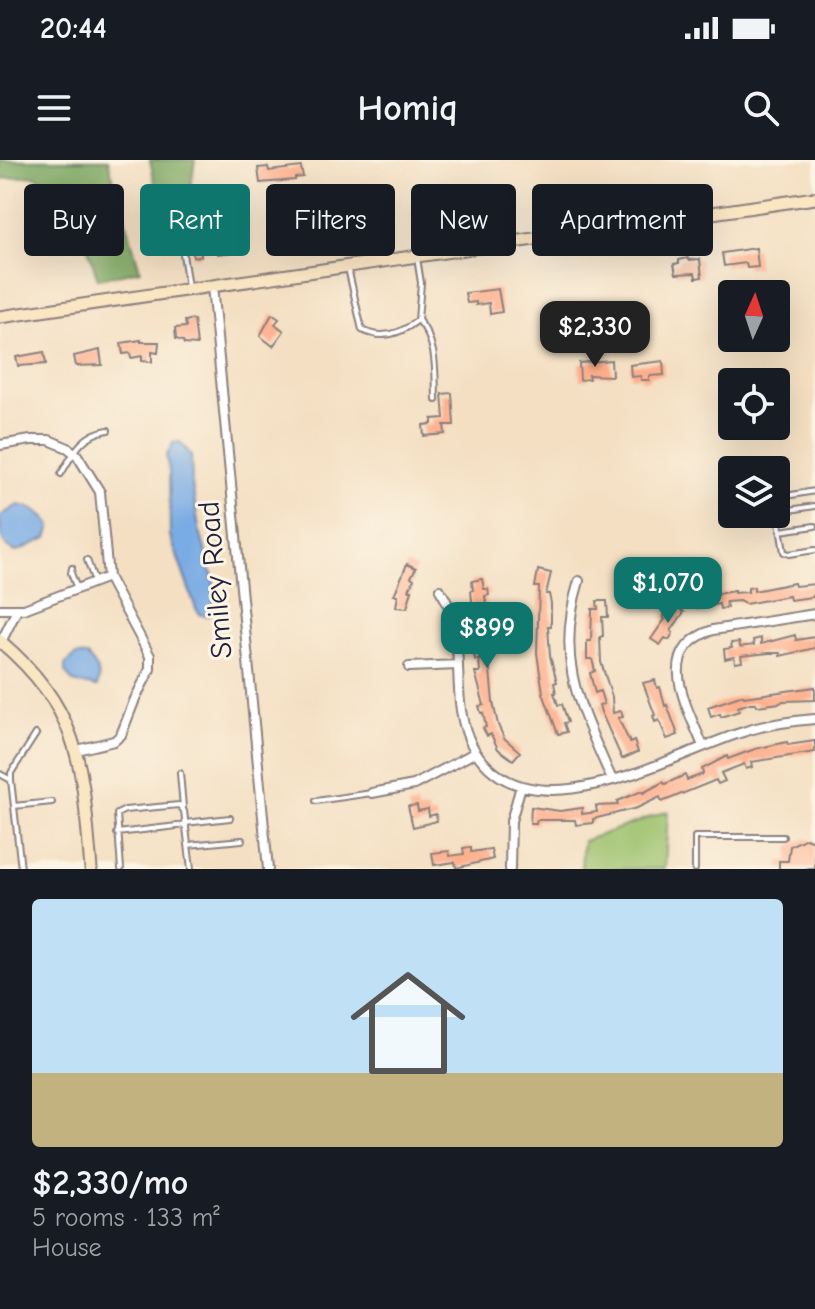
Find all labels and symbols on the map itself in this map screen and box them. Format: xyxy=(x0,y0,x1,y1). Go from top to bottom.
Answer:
north arrow xyxy=(718,280,790,352)
pin: $2,330 xyxy=(530,301,660,369)
street label: Smiley Road xyxy=(191,500,240,660)
pin: $1,070 xyxy=(603,557,733,625)
pin: $899 xyxy=(440,602,534,670)

